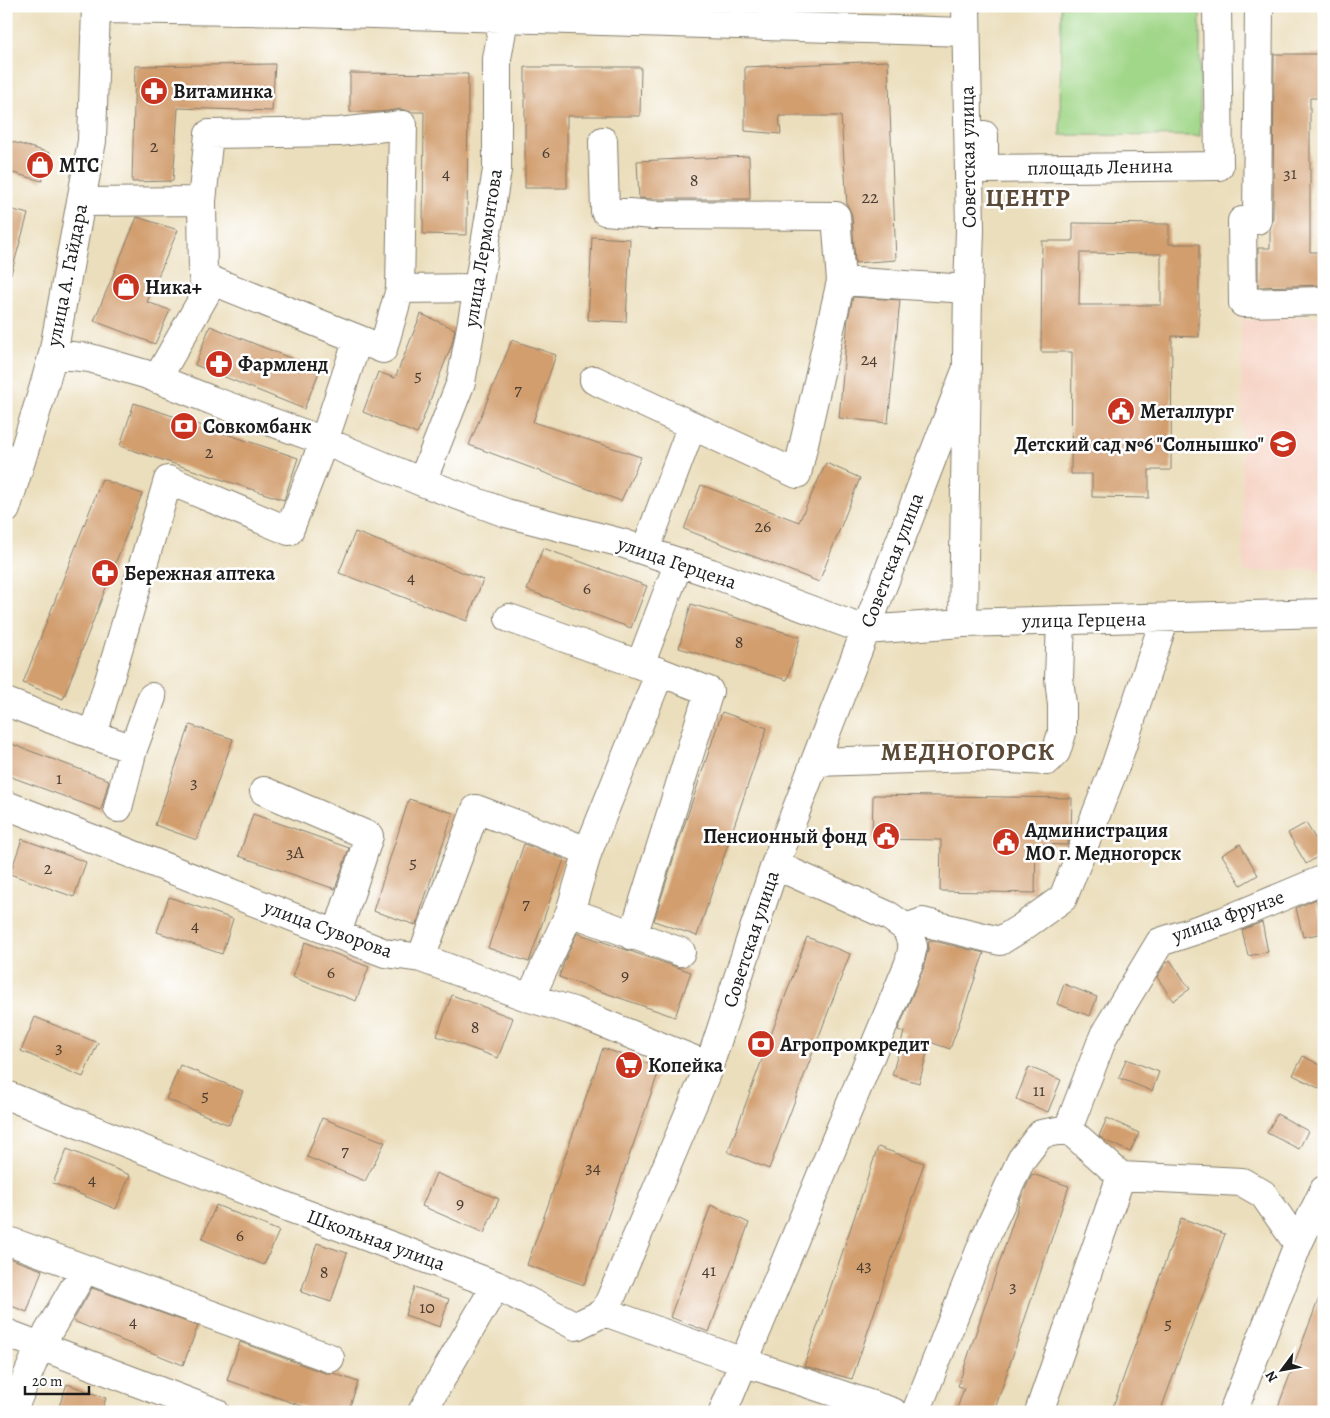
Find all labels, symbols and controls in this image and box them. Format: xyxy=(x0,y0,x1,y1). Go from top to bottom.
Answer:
pharmacy icon: Витаминка xyxy=(139,76,169,106)
place label: Витаминка xyxy=(173,78,274,105)
street label: Советская улица xyxy=(953,85,983,228)
house number: 2 xyxy=(150,134,159,158)
house number: 6 xyxy=(542,140,550,164)
shop icon: МТС xyxy=(25,150,55,180)
place label: МТС xyxy=(59,152,99,179)
street label: площадь Ленина xyxy=(1027,152,1174,182)
house number: 4 xyxy=(442,161,450,185)
house number: 31 xyxy=(1283,161,1297,185)
street label: улица Лермонтова xyxy=(457,166,509,330)
house number: 8 xyxy=(690,168,698,192)
district label: ЦЕНТР xyxy=(985,181,1071,215)
house number: 22 xyxy=(861,185,879,209)
street label: улица А. Гайдара xyxy=(40,201,94,350)
shop icon: Ника+ xyxy=(111,272,141,302)
place label: Ника+ xyxy=(145,274,202,301)
house number: 24 xyxy=(861,347,877,371)
pharmacy icon: Фармленд xyxy=(204,349,234,379)
place label: Фармленд xyxy=(238,351,328,378)
house number: 5 xyxy=(414,363,422,387)
house number: 7 xyxy=(514,377,522,401)
public building icon: Металлург xyxy=(1106,396,1136,426)
place label: Металлург xyxy=(1140,398,1234,425)
bank icon: Совкомбанк xyxy=(169,411,199,441)
place label: Совкомбанк xyxy=(203,413,312,440)
school or university icon: Детский сад №6 "Солнышко" xyxy=(1268,429,1298,459)
place label: Детский сад №6 "Солнышко" xyxy=(1014,431,1264,458)
house number: 2 xyxy=(205,440,214,464)
street label: Советская улица xyxy=(854,488,930,631)
house number: 26 xyxy=(755,514,771,538)
street label: улица Герцена xyxy=(613,530,741,596)
pharmacy icon: Бережная аптека xyxy=(90,558,120,588)
place label: Бережная аптека xyxy=(124,560,276,587)
house number: 4 xyxy=(407,565,415,589)
house number: 6 xyxy=(583,576,591,600)
street label: улица Герцена xyxy=(1021,605,1147,635)
house number: 8 xyxy=(735,630,743,654)
district label: МЕДНОГОРСК xyxy=(881,735,1055,769)
house number: 1 xyxy=(56,766,62,790)
house number: 3 xyxy=(190,770,198,794)
place label: Администрация МО г. Медногорск xyxy=(1024,817,1182,867)
public building icon: Пенсионный фонд xyxy=(871,821,901,851)
place label: Пенсионный фонд xyxy=(703,823,867,850)
public building icon: Администрация МО г. Медногорск xyxy=(991,827,1021,857)
house number: 3А xyxy=(286,840,304,864)
house number: 5 xyxy=(409,850,417,874)
house number: 2 xyxy=(44,856,53,880)
street label: Советская улица xyxy=(716,866,786,1011)
street label: улица Фрунзе xyxy=(1167,883,1288,949)
house number: 7 xyxy=(522,891,530,915)
street label: улица Суворова xyxy=(259,893,397,965)
house number: 4 xyxy=(191,913,199,937)
house number: 6 xyxy=(327,960,335,984)
house number: 9 xyxy=(621,963,629,987)
house number: 8 xyxy=(471,1015,479,1039)
bank icon: Агропромкредит xyxy=(746,1029,776,1059)
place label: Агропромкредит xyxy=(779,1031,929,1058)
house number: 3 xyxy=(55,1035,63,1059)
supermarket icon: Копейка xyxy=(614,1050,644,1080)
place label: Копейка xyxy=(648,1052,724,1079)
house number: 11 xyxy=(1033,1078,1045,1102)
house number: 5 xyxy=(201,1083,209,1107)
house number: 7 xyxy=(341,1138,349,1162)
house number: 34 xyxy=(585,1155,601,1179)
house number: 4 xyxy=(88,1167,96,1191)
house number: 9 xyxy=(456,1191,464,1215)
street label: Школьная улица xyxy=(303,1202,450,1278)
house number: 6 xyxy=(236,1223,244,1247)
house number: 43 xyxy=(856,1253,872,1277)
house number: 41 xyxy=(702,1258,716,1282)
house number: 8 xyxy=(320,1260,328,1284)
house number: 3 xyxy=(1009,1274,1017,1298)
house number: 10 xyxy=(419,1295,435,1319)
house number: 4 xyxy=(129,1309,137,1333)
house number: 5 xyxy=(1164,1311,1172,1335)
north arrow xyxy=(1258,1346,1308,1396)
scale bar xyxy=(25,1363,89,1395)
text: N xyxy=(1261,1367,1282,1386)
text: 20 m xyxy=(32,1371,63,1391)

